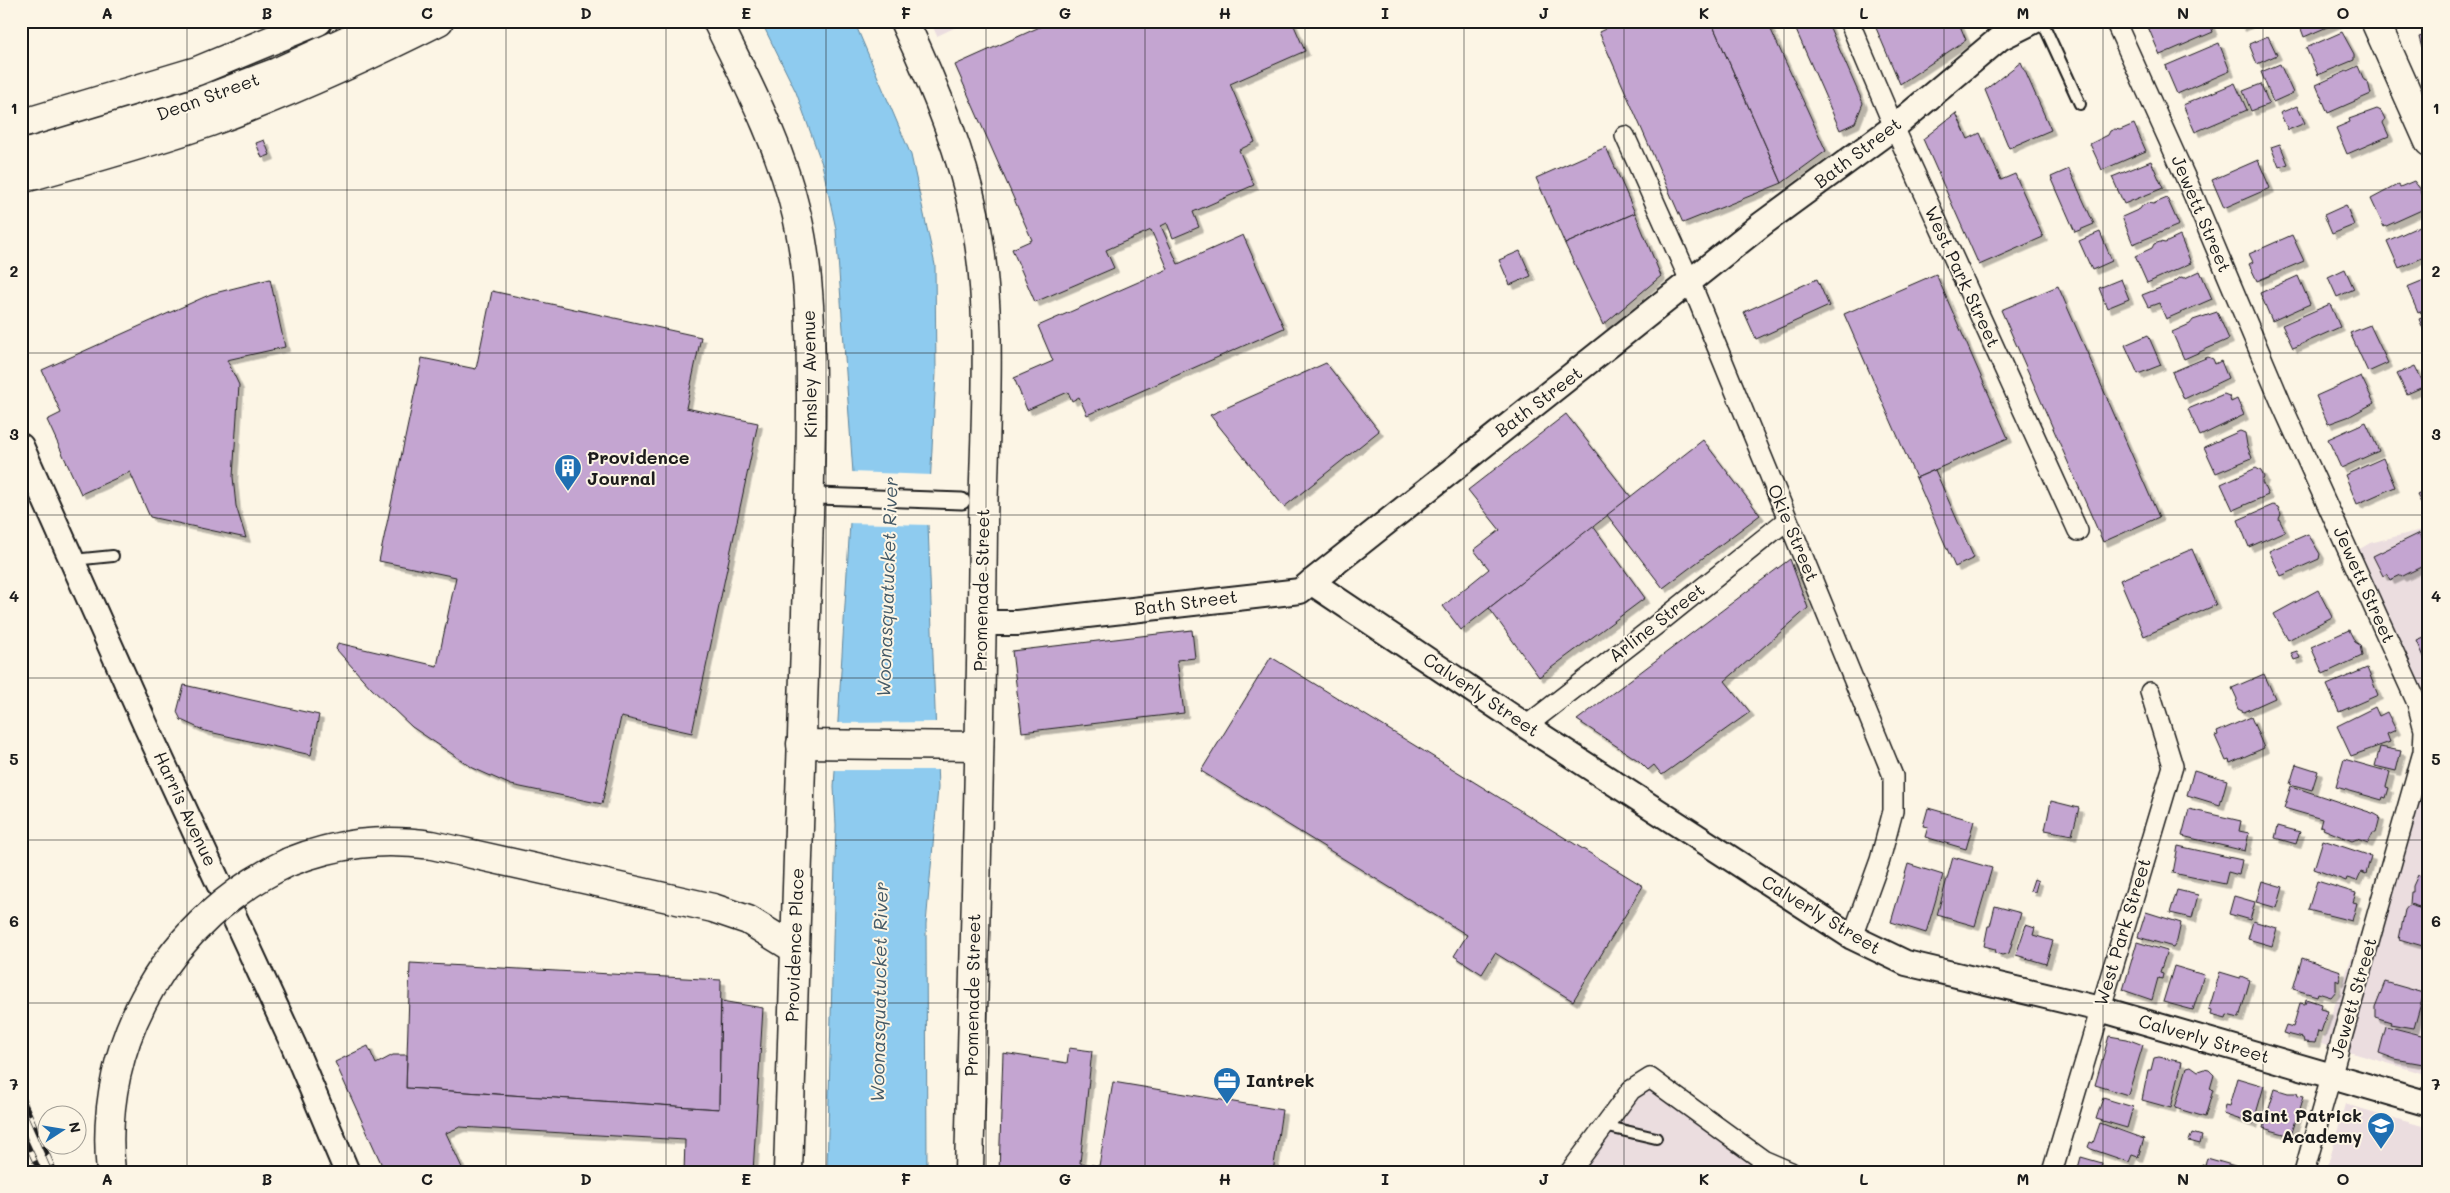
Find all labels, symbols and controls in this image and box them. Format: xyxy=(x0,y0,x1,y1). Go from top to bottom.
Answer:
text: A xyxy=(101,2,113,23)
text: B xyxy=(262,2,272,23)
text: C xyxy=(421,2,433,23)
text: D xyxy=(580,2,592,23)
text: E xyxy=(741,2,751,23)
text: F xyxy=(901,2,911,23)
text: G xyxy=(1059,2,1071,23)
text: H xyxy=(1219,2,1231,23)
text: I xyxy=(1381,2,1389,23)
text: J xyxy=(1539,2,1549,23)
text: K xyxy=(1699,2,1709,23)
text: L xyxy=(1859,2,1869,23)
text: M xyxy=(2017,2,2029,23)
text: N xyxy=(2177,2,2189,23)
text: O xyxy=(2337,2,2350,23)
street label: Dean Street xyxy=(153,66,262,126)
text: 1 xyxy=(10,97,18,118)
text: 1 xyxy=(2432,97,2440,118)
street label: Bath Street xyxy=(1809,111,1906,193)
street label: Jewett Street xyxy=(2166,151,2237,276)
street label: West Park Street xyxy=(1920,202,2006,351)
text: 2 xyxy=(10,260,19,281)
text: 2 xyxy=(2432,260,2441,281)
street label: Kinsley Avenue xyxy=(796,310,822,438)
street label: Bath Street xyxy=(1490,360,1587,442)
text: 3 xyxy=(9,423,19,444)
text: 3 xyxy=(2431,423,2441,444)
place label: Providence Journal xyxy=(587,445,690,490)
building icon: Providence Journal xyxy=(553,453,583,492)
water label: Woonasquatucket River xyxy=(870,476,903,698)
street label: Okie Street xyxy=(1763,480,1825,585)
street label: Promenade Street xyxy=(968,508,994,672)
street label: Jewett Street xyxy=(2329,523,2401,647)
street label: Arline Street xyxy=(1603,577,1709,667)
street label: Bath Street xyxy=(1133,584,1239,620)
text: 4 xyxy=(9,585,19,606)
text: 4 xyxy=(2431,585,2441,606)
street label: Calverly Street xyxy=(1419,646,1544,742)
street label: Harris Avenue xyxy=(149,747,223,870)
text: 5 xyxy=(9,748,19,769)
text: 5 xyxy=(2431,748,2441,769)
street label: West Park Street xyxy=(2088,855,2156,1008)
street label: Providence Place xyxy=(779,867,809,1022)
street label: Calverly Street xyxy=(1757,869,1886,959)
water label: Woonasquatucket River xyxy=(864,881,893,1103)
text: 6 xyxy=(9,910,19,931)
text: 6 xyxy=(2431,910,2441,931)
street label: Promenade Street xyxy=(959,913,985,1077)
street label: Jewett Street xyxy=(2324,934,2382,1061)
street label: Calverly Street xyxy=(2136,1008,2273,1068)
office icon: Iantrek xyxy=(1212,1066,1242,1105)
place label: Iantrek xyxy=(1246,1068,1314,1092)
text: 7 xyxy=(10,1073,19,1094)
text: 7 xyxy=(2432,1073,2441,1094)
place label: Saint Patrick Academy xyxy=(2242,1103,2362,1148)
north arrow xyxy=(38,1106,88,1156)
school or university icon: Saint Patrick Academy xyxy=(2366,1111,2396,1150)
text: N xyxy=(65,1120,86,1134)
text: A xyxy=(101,1168,113,1189)
text: B xyxy=(262,1168,272,1189)
text: C xyxy=(421,1168,433,1189)
text: D xyxy=(580,1168,592,1189)
text: E xyxy=(741,1168,751,1189)
text: F xyxy=(901,1168,911,1189)
text: G xyxy=(1059,1168,1071,1189)
text: H xyxy=(1219,1168,1231,1189)
text: I xyxy=(1381,1168,1389,1189)
text: J xyxy=(1539,1168,1549,1189)
text: K xyxy=(1699,1168,1709,1189)
text: L xyxy=(1859,1168,1869,1189)
text: M xyxy=(2017,1168,2029,1189)
text: N xyxy=(2177,1168,2189,1189)
text: O xyxy=(2337,1168,2350,1189)

